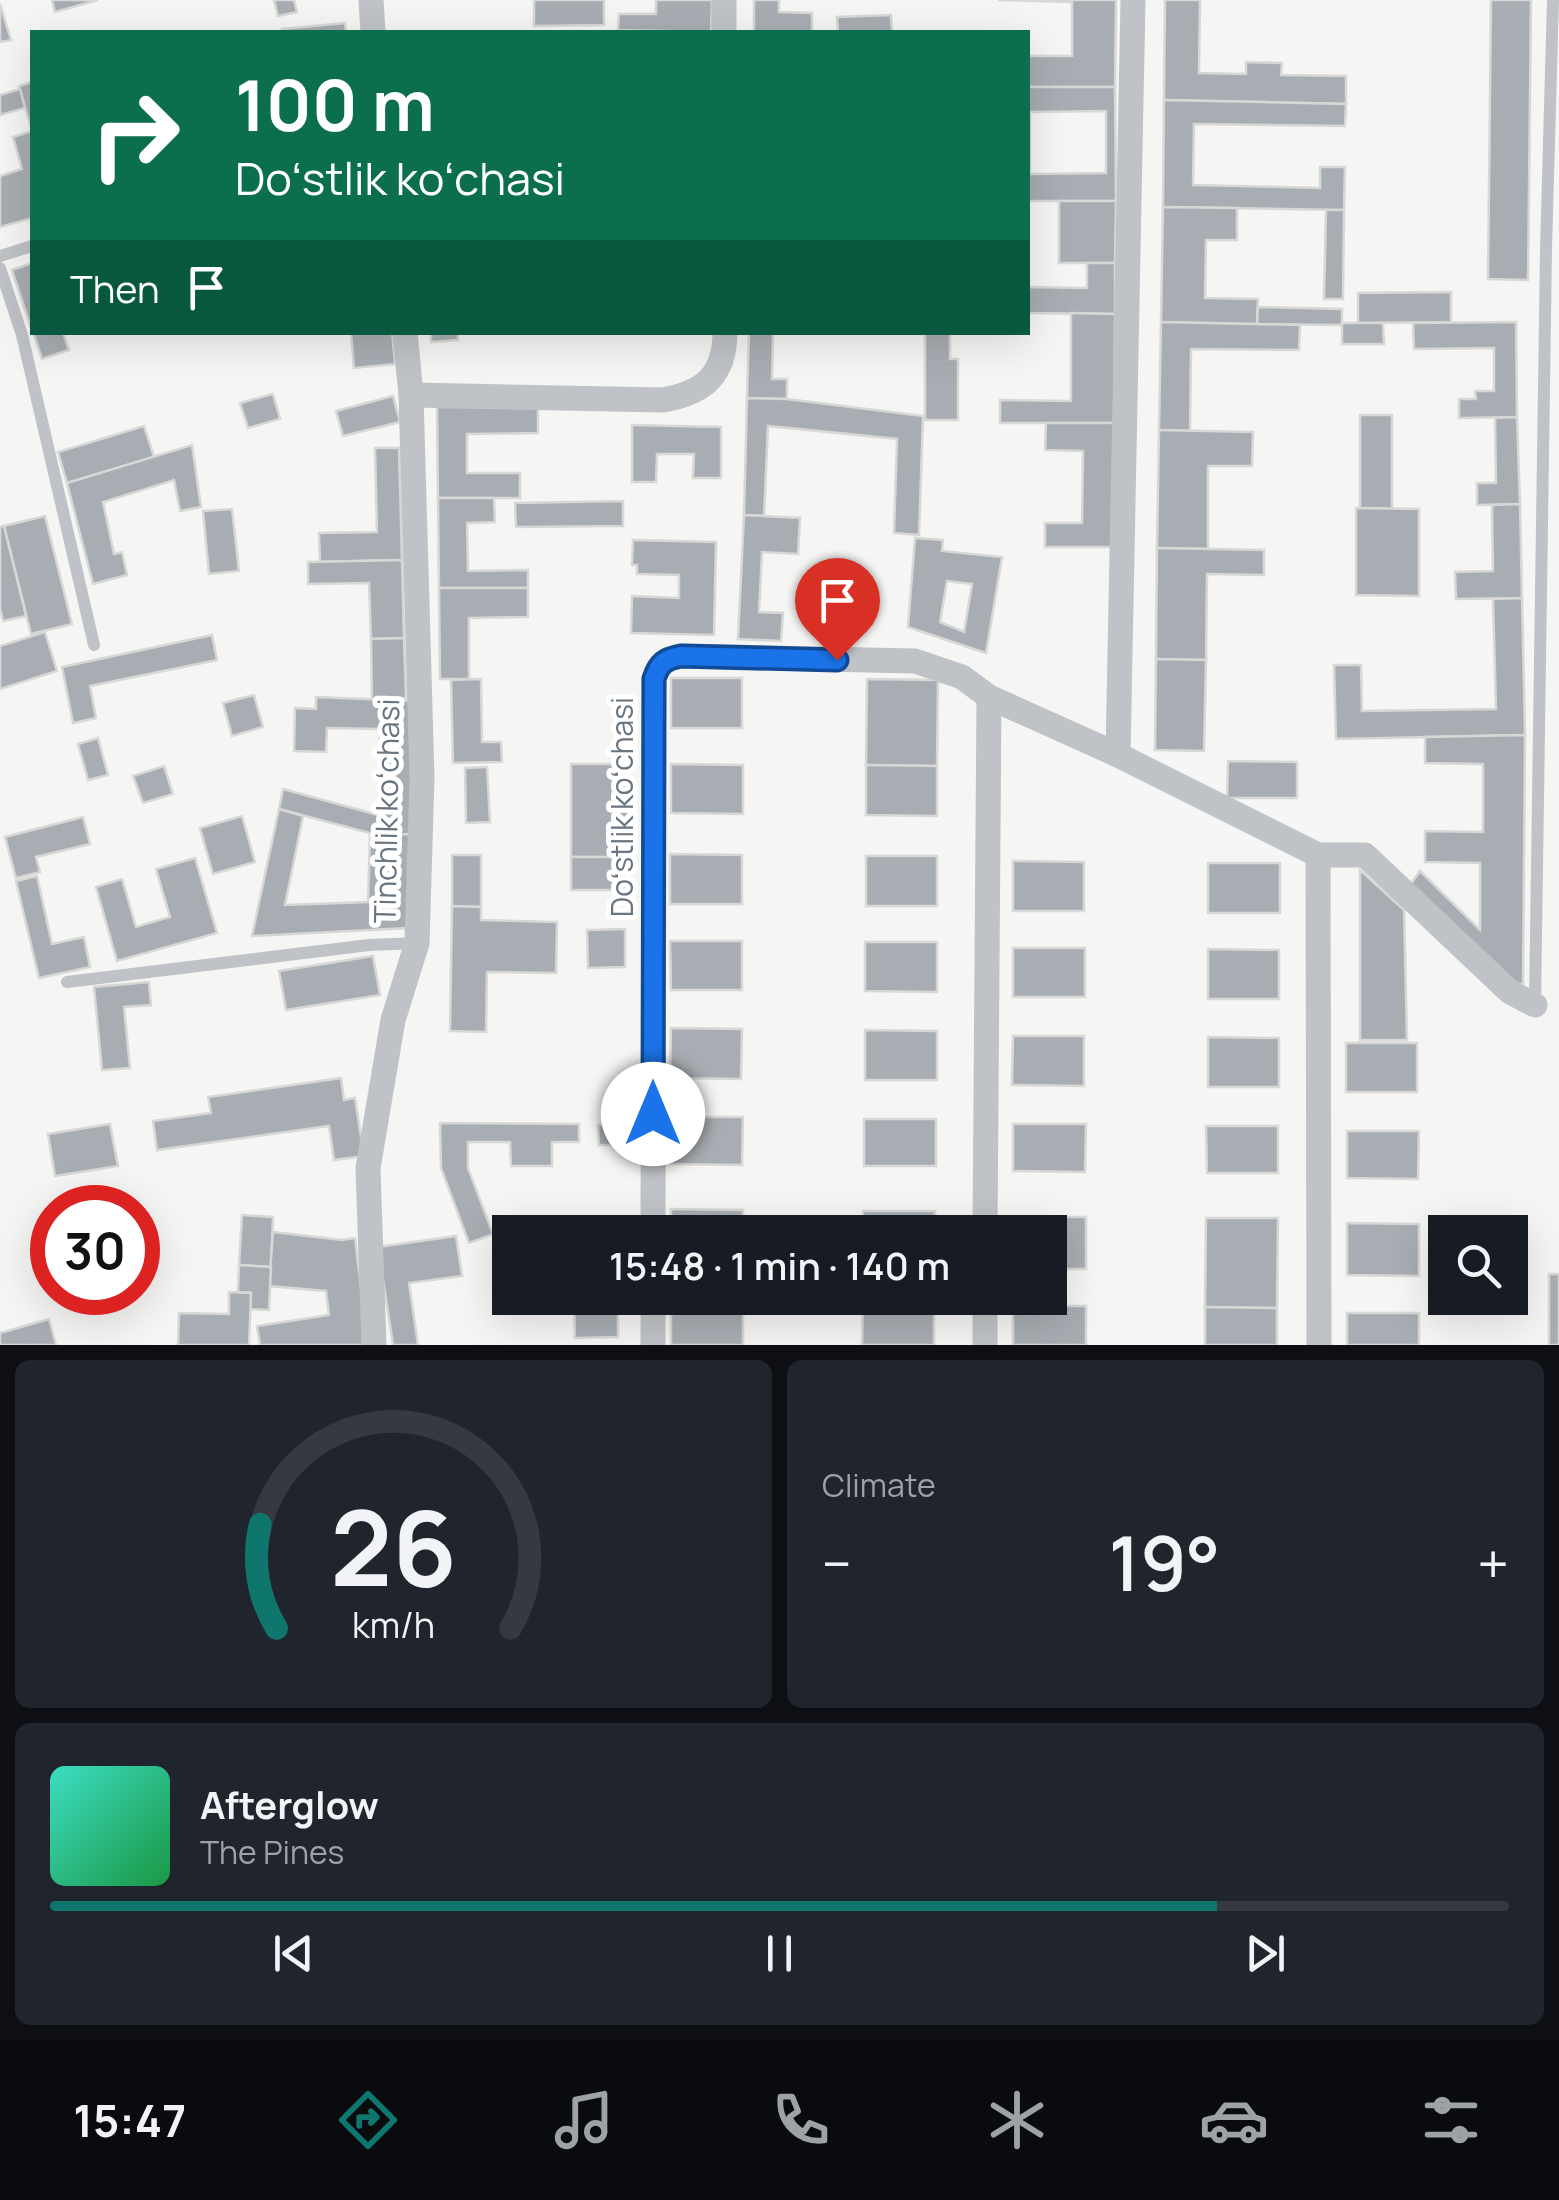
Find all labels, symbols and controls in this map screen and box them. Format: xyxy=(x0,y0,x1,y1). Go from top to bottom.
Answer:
text: 100 m xyxy=(235,56,435,152)
icon: right xyxy=(70,70,200,200)
text: Doʻstlik koʻchasi xyxy=(235,147,565,209)
icon: arrive xyxy=(179,260,234,315)
text: Then xyxy=(70,262,159,314)
pin xyxy=(795,558,880,661)
icon: arrive xyxy=(810,573,865,628)
street label: Doʻstlik koʻchasi xyxy=(601,697,642,917)
street label: Tinchlik koʻchasi xyxy=(364,698,408,924)
position arrow xyxy=(601,1062,705,1166)
speed limit sign: 30 xyxy=(30,1185,160,1315)
map controls xyxy=(1428,1215,1528,1315)
button: search xyxy=(1428,1215,1528,1315)
text: 15:48 · 1 min · 140 m xyxy=(609,1239,950,1291)
text: Climate xyxy=(822,1463,936,1507)
text: 26 xyxy=(330,1475,457,1617)
text: 19° xyxy=(1108,1511,1221,1614)
text: − xyxy=(822,1525,852,1601)
text: + xyxy=(1477,1525,1509,1601)
text: km/h xyxy=(352,1600,435,1649)
text: Afterglow xyxy=(200,1778,379,1830)
text: The Pines xyxy=(200,1830,344,1874)
icon: previous xyxy=(266,1926,321,1981)
icon: pause xyxy=(752,1926,807,1981)
icon: next xyxy=(1238,1926,1293,1981)
icon: directions xyxy=(333,2085,403,2155)
icon: music xyxy=(549,2085,619,2155)
icon: phone xyxy=(766,2085,836,2155)
icon: climate xyxy=(982,2085,1052,2155)
icon: car xyxy=(1199,2085,1269,2155)
icon: filters xyxy=(1416,2085,1486,2155)
text: 15:47 xyxy=(73,2089,186,2151)

